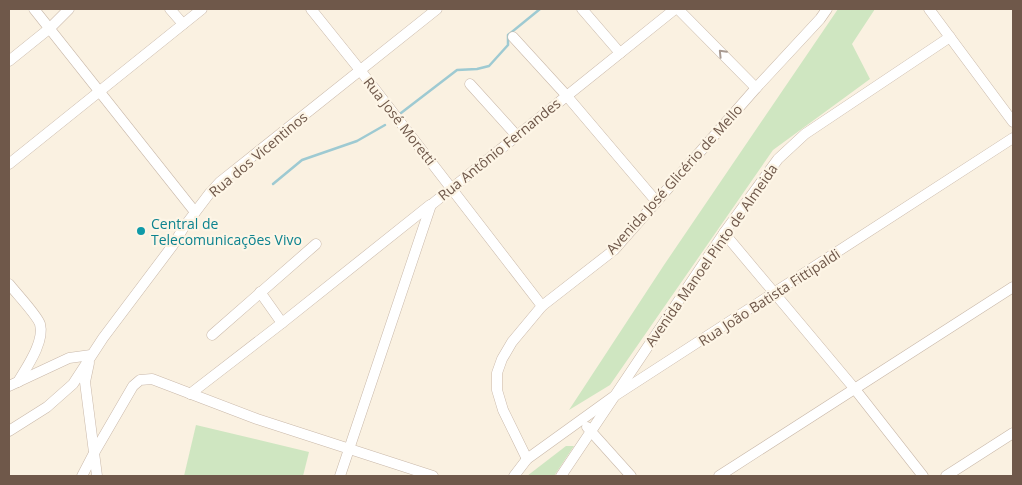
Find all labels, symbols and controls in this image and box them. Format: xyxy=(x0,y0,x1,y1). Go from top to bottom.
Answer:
one-way arrow xyxy=(719,49,728,58)
street label: Rua José Moretti xyxy=(360,73,440,169)
street label: Rua Antônio Fernandes xyxy=(434,93,565,204)
street label: Avenida José Glicério de Mello xyxy=(602,100,746,258)
street label: Rua dos Vicentinos xyxy=(205,107,312,201)
street label: Avenida Manoel Pinto de Almeida xyxy=(640,160,782,350)
place label: Central de Telecomunicações Vivo xyxy=(151,214,302,249)
marker: Central de Telecomunicações Vivo xyxy=(135,225,147,237)
street label: Rua João Batista Fittipaldi xyxy=(694,244,844,350)

